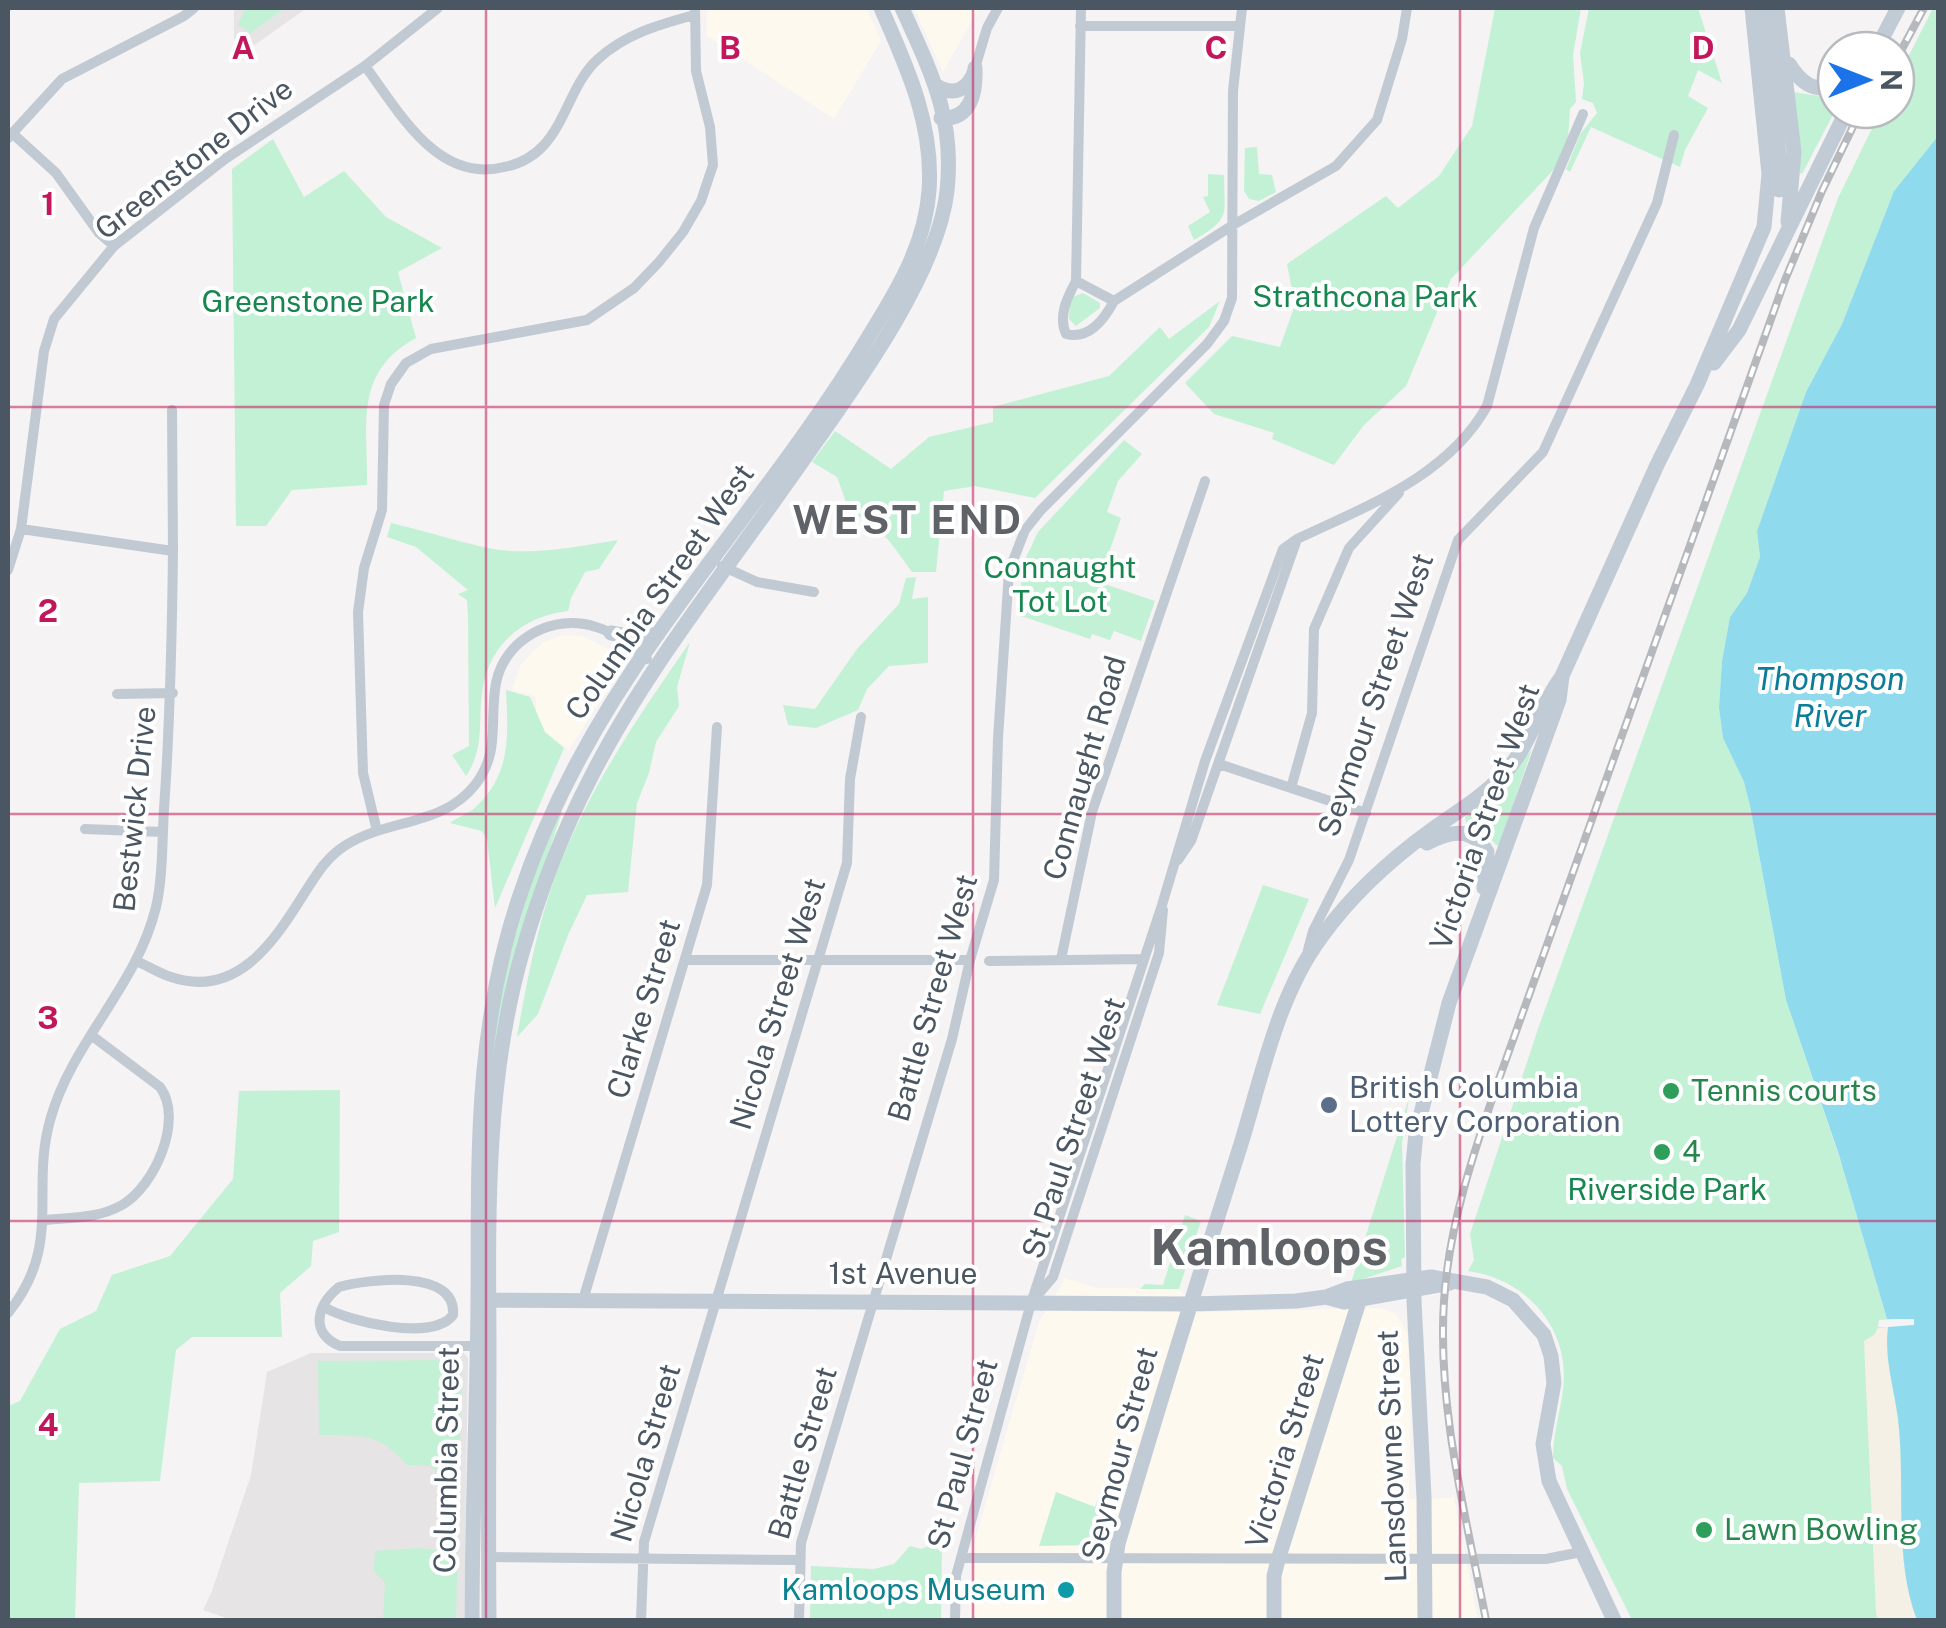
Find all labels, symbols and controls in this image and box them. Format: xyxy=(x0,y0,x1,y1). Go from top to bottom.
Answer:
text: A xyxy=(231,29,255,66)
text: B xyxy=(719,29,741,66)
text: C xyxy=(1205,29,1227,66)
text: D xyxy=(1691,29,1715,66)
north arrow xyxy=(1816,30,1916,130)
text: N xyxy=(1875,69,1908,91)
street label: Greenstone Drive xyxy=(87,70,299,247)
text: 1 xyxy=(41,185,55,222)
park label: Strathcona Park xyxy=(1252,278,1478,314)
park label: Greenstone Park xyxy=(201,283,435,319)
street label: Columbia Street West xyxy=(557,457,761,726)
district label: WEST END xyxy=(792,496,1024,543)
street label: Seymour Street West xyxy=(1310,548,1440,841)
park label: Connaught Tot Lot xyxy=(983,549,1137,619)
text: 2 xyxy=(38,592,58,629)
street label: Connaught Road xyxy=(1035,652,1133,884)
water label: Thompson River xyxy=(1755,660,1905,734)
street label: Victoria Street West xyxy=(1422,679,1547,955)
street label: Bestwick Drive xyxy=(105,704,163,913)
street label: Battle Street West xyxy=(880,870,985,1125)
street label: Nicola Street West xyxy=(722,874,832,1134)
street label: Clarke Street xyxy=(599,915,687,1103)
street label: St Paul Street West xyxy=(1014,992,1132,1263)
text: 3 xyxy=(37,999,59,1036)
place label: British Columbia Lottery Corporation xyxy=(1349,1069,1620,1139)
place label: Tennis courts xyxy=(1691,1072,1877,1108)
marker: Tennis courts xyxy=(1660,1080,1682,1102)
marker: British Columbia Lottery Corporation xyxy=(1318,1094,1340,1116)
place label: 4 xyxy=(1682,1133,1701,1169)
marker: 4 xyxy=(1651,1141,1673,1163)
park label: Riverside Park xyxy=(1567,1171,1767,1207)
district label: Kamloops xyxy=(1150,1217,1388,1276)
street label: 1st Avenue xyxy=(828,1255,978,1291)
street label: Lansdowne Street xyxy=(1369,1329,1413,1583)
street label: Seymour Street xyxy=(1073,1343,1165,1565)
street label: Columbia Street xyxy=(426,1346,466,1574)
street label: Victoria Street xyxy=(1237,1349,1331,1553)
street label: St Paul Street xyxy=(919,1355,1005,1553)
street label: Nicola Street xyxy=(602,1359,688,1546)
street label: Battle Street xyxy=(760,1362,844,1543)
text: 4 xyxy=(38,1406,59,1443)
place label: Lawn Bowling xyxy=(1724,1511,1918,1547)
marker: Lawn Bowling xyxy=(1693,1519,1715,1541)
place label: Kamloops Museum xyxy=(781,1571,1046,1607)
marker: Kamloops Museum xyxy=(1055,1579,1077,1601)

